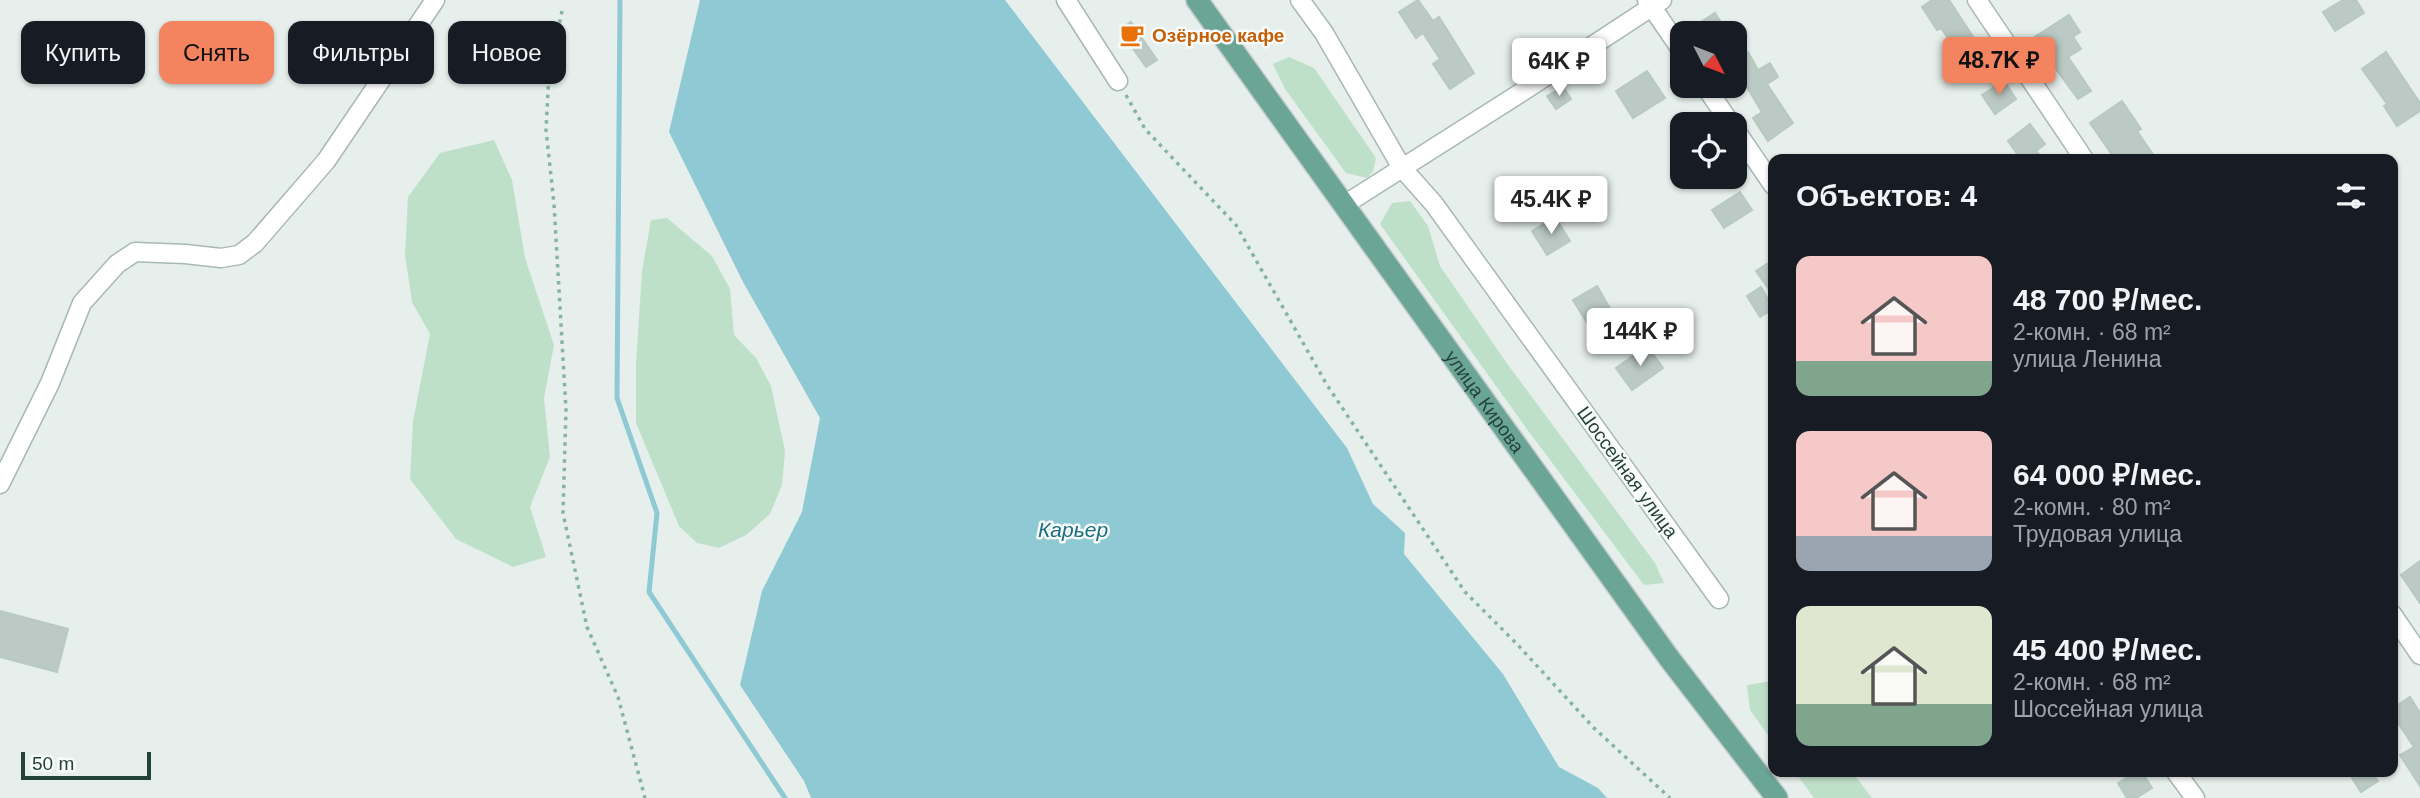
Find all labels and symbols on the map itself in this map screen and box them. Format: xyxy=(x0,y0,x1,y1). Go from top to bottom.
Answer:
cafe icon: Озёрное кафе xyxy=(1118,21,1146,49)
north arrow xyxy=(1670,21,1746,98)
place label: Озёрное кафе xyxy=(1152,25,1284,46)
pin: 64K ₽ xyxy=(1510,38,1608,98)
pin: 48.7K ₽ xyxy=(1934,38,2064,97)
pin: 45.4K ₽ xyxy=(1486,176,1616,236)
pin: 144K ₽ xyxy=(1583,308,1697,368)
street label: улица Кирова xyxy=(1441,346,1529,457)
street label: Шоссейная улица xyxy=(1573,403,1682,542)
water label: Карьер xyxy=(1038,518,1108,541)
scale bar xyxy=(21,749,150,781)

